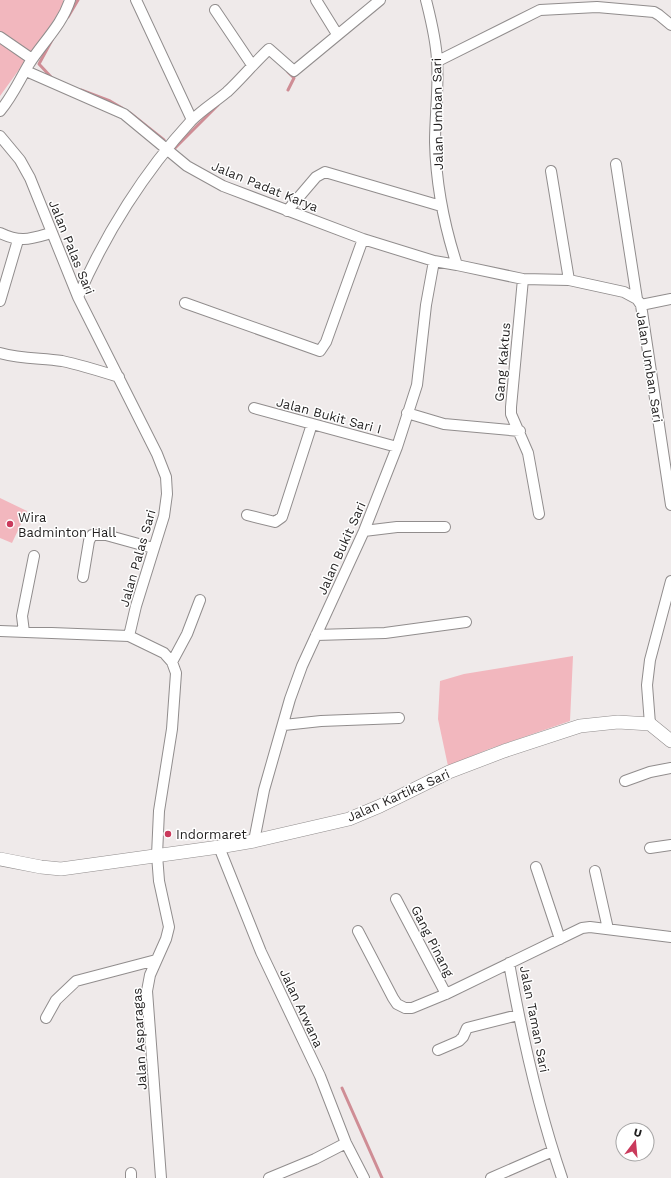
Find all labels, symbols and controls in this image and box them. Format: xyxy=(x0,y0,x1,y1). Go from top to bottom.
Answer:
street label: Jalan Umban Sari xyxy=(429,58,446,170)
street label: Jalan Padat Karya xyxy=(209,158,321,215)
street label: Jalan Palas Sari xyxy=(46,198,97,297)
street label: Jalan Umban Sari xyxy=(633,311,666,424)
street label: Gang Kaktus xyxy=(492,322,513,402)
street label: Jalan Bukit Sari I xyxy=(275,394,383,437)
street label: Jalan Bukit Sari xyxy=(314,500,369,597)
street label: Jalan Palas Sari xyxy=(116,508,159,609)
place label: Wira Badminton Hall xyxy=(18,510,116,540)
marker: Wira Badminton Hall xyxy=(5,519,15,529)
street label: Jalan Kartika Sari xyxy=(345,766,452,825)
place label: Indormaret xyxy=(176,827,247,842)
marker: Indormaret xyxy=(163,829,173,839)
street label: Gang Pinang xyxy=(408,903,457,979)
street label: Jalan Taman Sari xyxy=(517,964,552,1074)
street label: Jalan Arwana xyxy=(277,966,327,1051)
street label: Jalan Asparagas xyxy=(129,987,150,1090)
north arrow xyxy=(615,1122,655,1162)
text: U xyxy=(632,1126,643,1140)

